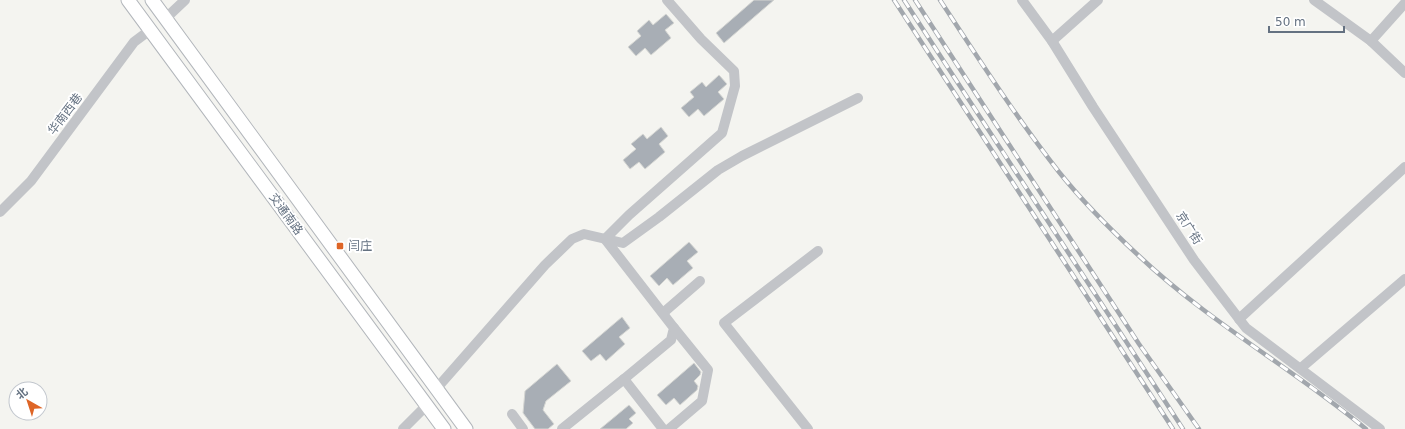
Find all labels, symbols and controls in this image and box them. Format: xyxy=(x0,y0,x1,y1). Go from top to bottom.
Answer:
scale bar xyxy=(1269,8,1344,34)
text: 50 m xyxy=(1275,15,1306,29)
street label: 华南西巷 xyxy=(45,91,85,137)
street label: 交通南路 xyxy=(266,190,306,238)
street label: 京广街 xyxy=(1173,209,1205,247)
place label: 闫庄 xyxy=(348,239,372,253)
marker: 闫庄 xyxy=(335,241,345,251)
north arrow xyxy=(8,381,48,421)
text: 北 xyxy=(14,385,30,402)

